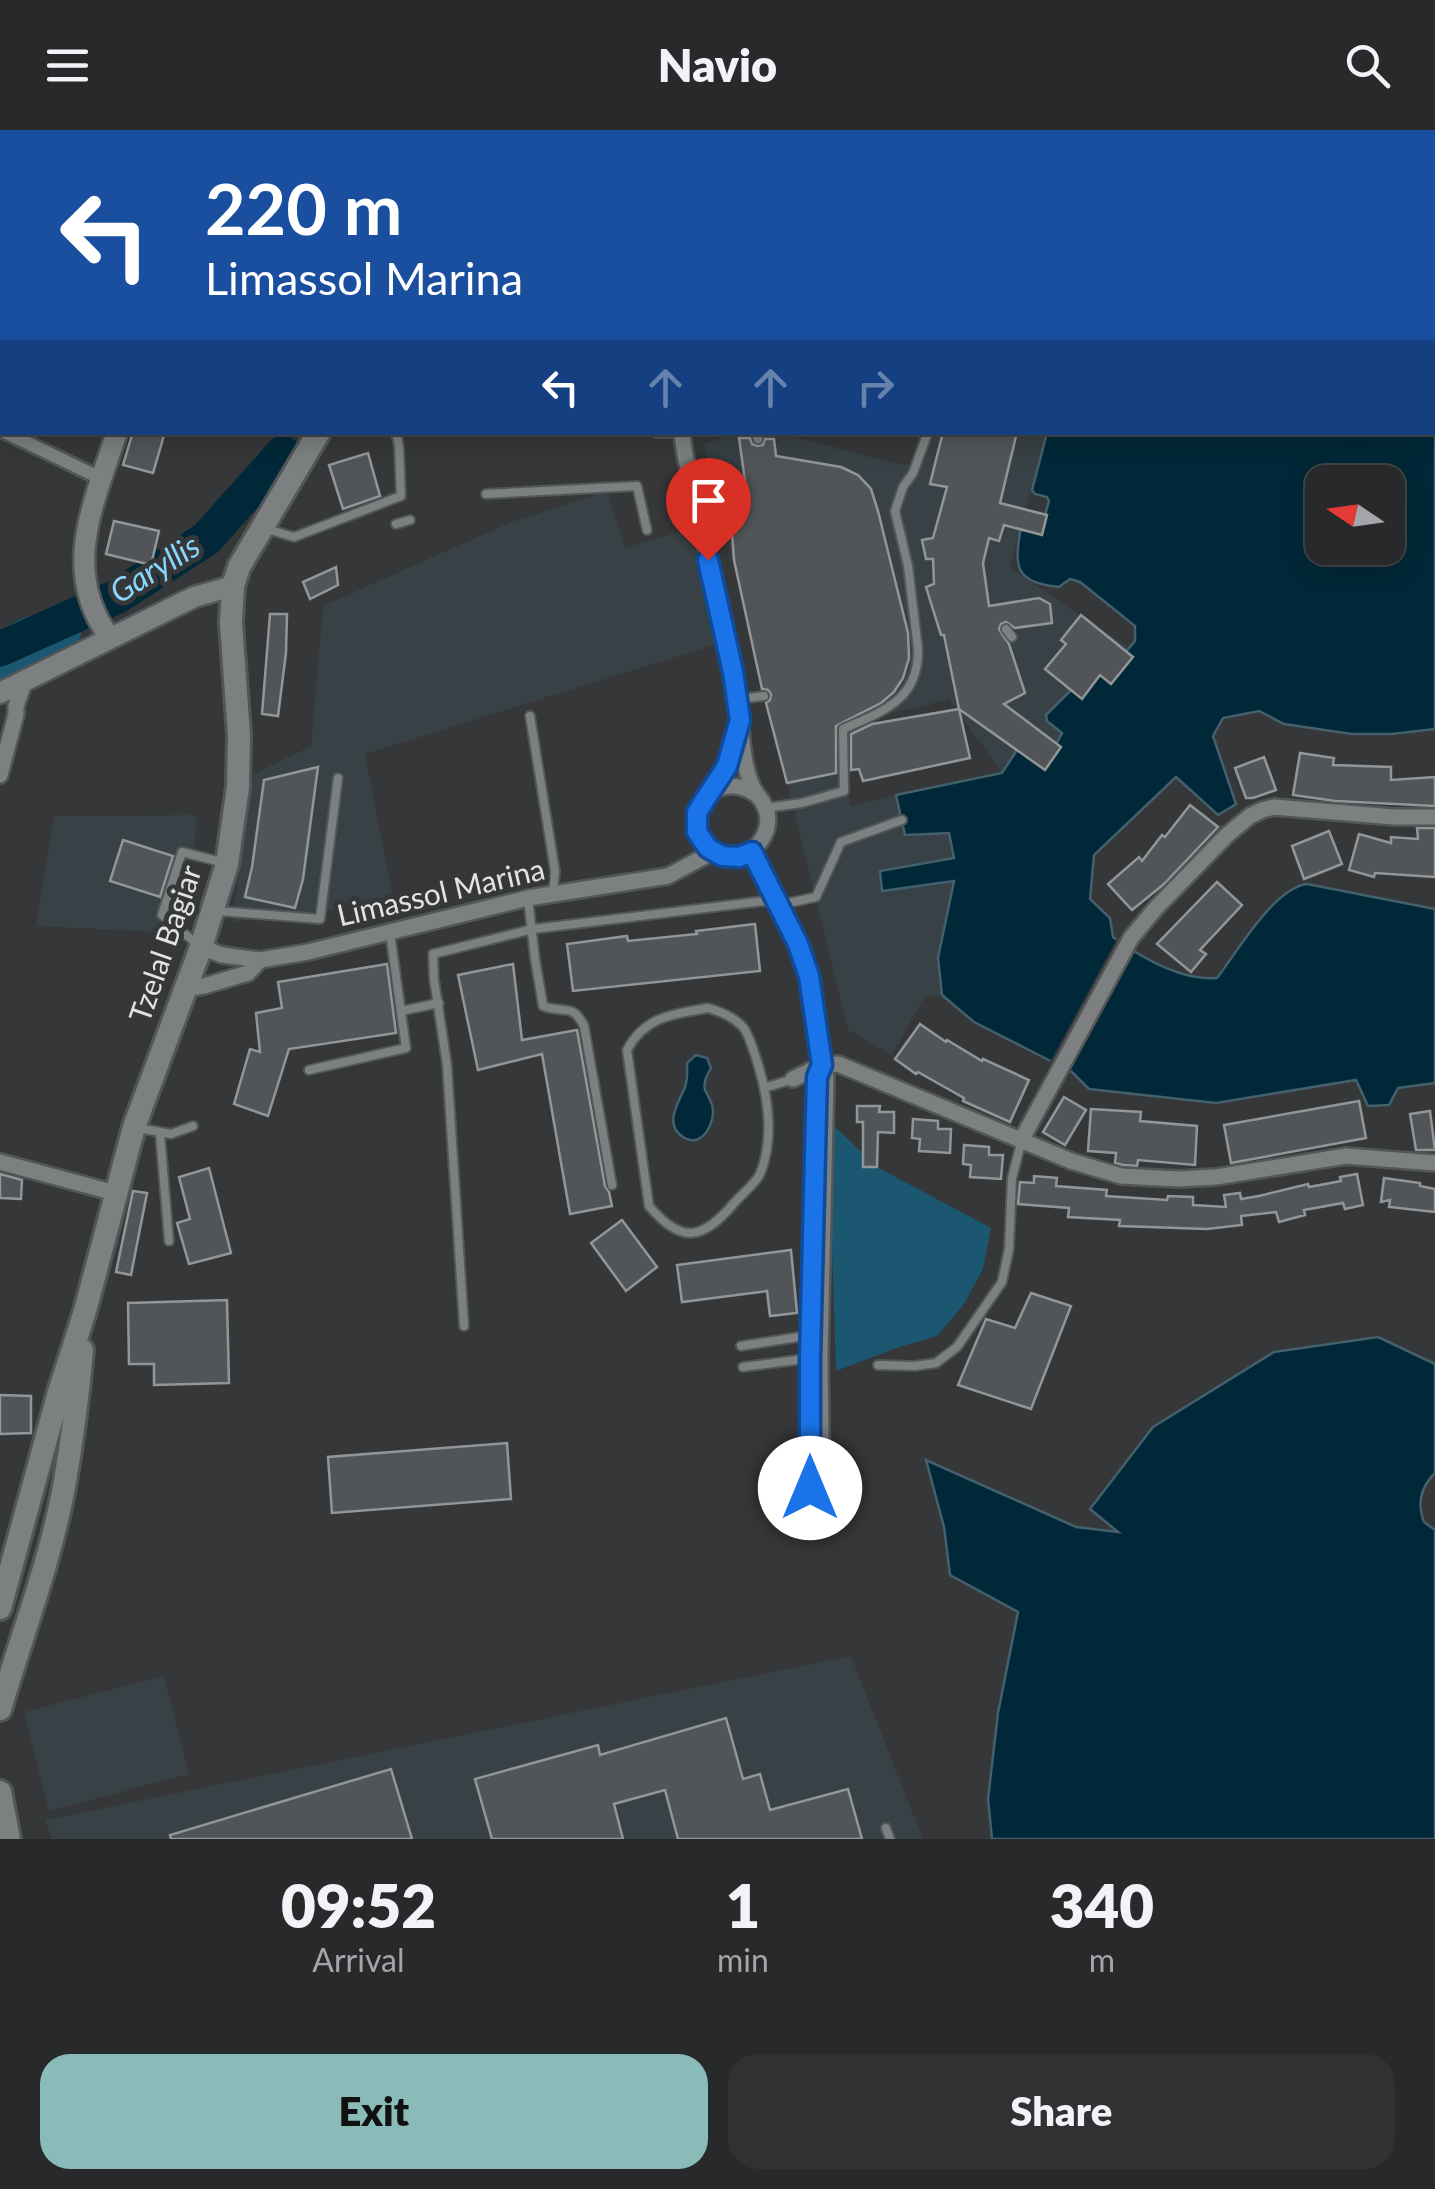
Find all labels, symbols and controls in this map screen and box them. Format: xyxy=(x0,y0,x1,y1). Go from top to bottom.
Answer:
icon: menu xyxy=(40,38,95,93)
text: Navio xyxy=(658,38,777,92)
icon: search xyxy=(1340,38,1395,93)
text: 220 m xyxy=(205,166,402,250)
icon: left xyxy=(40,170,170,300)
text: Limassol Marina xyxy=(205,251,523,305)
icon: left xyxy=(533,360,588,415)
icon: ahead xyxy=(638,360,693,415)
icon: ahead xyxy=(743,360,798,415)
icon: right xyxy=(848,360,903,415)
pin xyxy=(666,458,751,561)
north arrow xyxy=(1305,465,1405,565)
map controls xyxy=(1305,465,1405,565)
icon: arrive xyxy=(681,473,736,528)
water label: Garyllis xyxy=(102,525,207,610)
street label: Limassol Marina xyxy=(333,850,548,932)
street label: Tzelal Bagiar xyxy=(120,860,208,1026)
position arrow xyxy=(758,1436,862,1540)
text: 09:52 xyxy=(281,1869,436,1941)
text: 1 xyxy=(725,1869,760,1941)
text: 340 xyxy=(1050,1869,1154,1941)
text: Arrival xyxy=(312,1940,405,1979)
text: min xyxy=(717,1940,769,1979)
text: m xyxy=(1089,1940,1115,1979)
button: Exit xyxy=(40,2054,708,2169)
button: Share xyxy=(728,2054,1395,2169)

